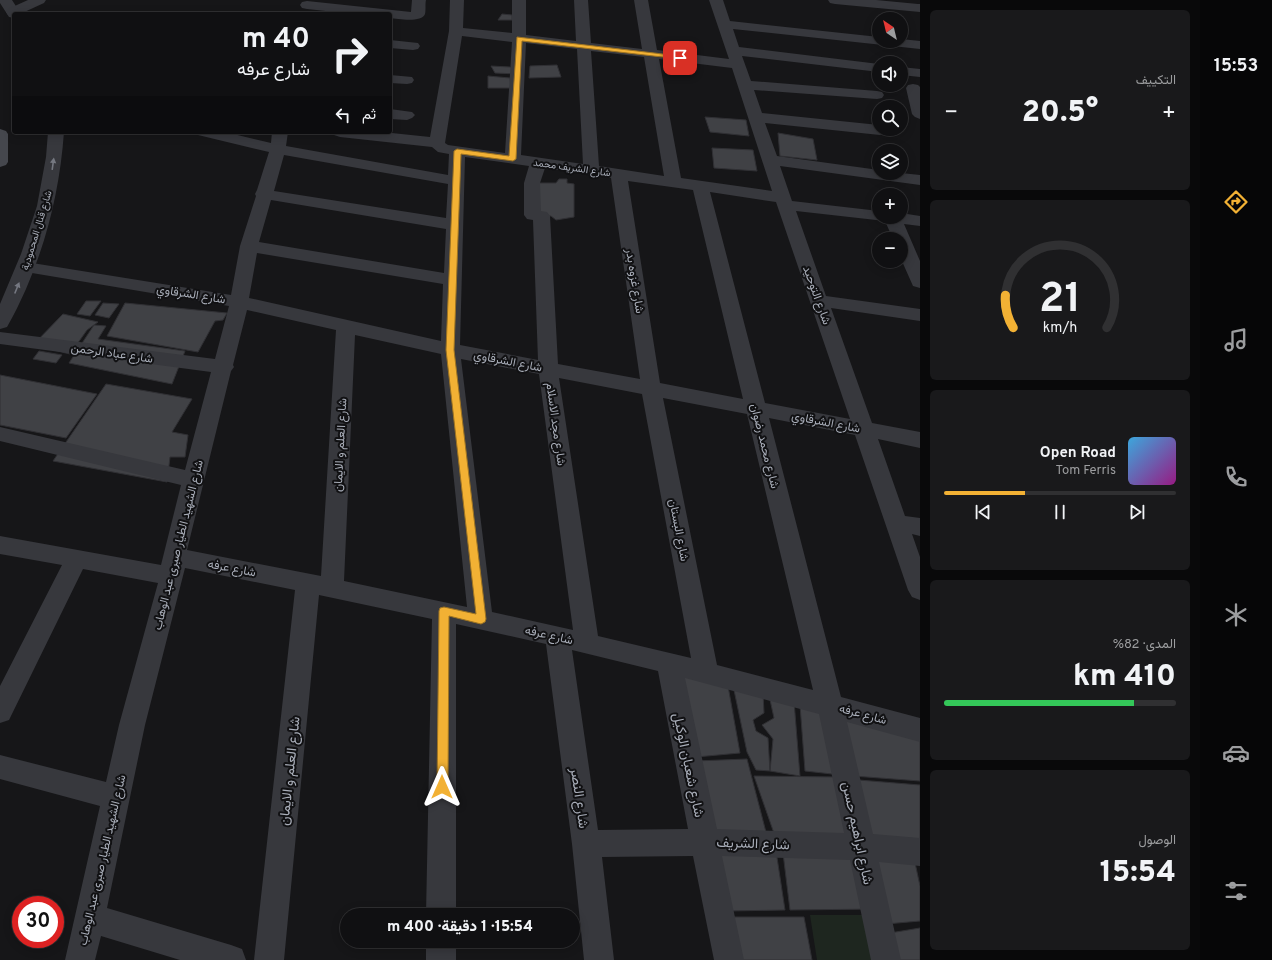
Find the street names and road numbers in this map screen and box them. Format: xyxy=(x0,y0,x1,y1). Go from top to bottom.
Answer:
street label: شارع الشريف محمد xyxy=(532,157,611,180)
street label: شارع قنال المحمودية xyxy=(19,189,56,272)
street label: شارع غزوه بدر xyxy=(621,247,647,315)
street label: شارع التوحيد xyxy=(798,264,834,327)
street label: شارع الشرقاوي xyxy=(155,282,226,309)
street label: شارع عباد الرحمن xyxy=(70,340,154,368)
street label: شارع الشرقاوي xyxy=(472,347,543,377)
street label: شارع مجد الاسلام xyxy=(541,381,569,467)
street label: شارع العلم و الايمان xyxy=(331,398,351,492)
street label: شارع محمد رضوان xyxy=(746,402,782,490)
street label: شارع الشرقاوي xyxy=(790,408,861,438)
street label: شارع الشهيد الطيار صبرى عبد الوهاب xyxy=(150,458,208,632)
street label: شارع البستان xyxy=(664,498,692,563)
street label: شارع عرفه xyxy=(206,556,257,581)
street label: شارع عرفه xyxy=(523,623,574,649)
street label: شارع عرفه xyxy=(837,701,888,729)
street label: شارع شعبان الوكيل xyxy=(667,711,707,819)
street label: شارع العلم و الايمان xyxy=(276,716,306,827)
street label: شارع النصر xyxy=(565,766,591,830)
street label: شارع الشهيد الطيار صبرى عبد الوهاب xyxy=(76,773,130,947)
street label: شارع ابراهيم حسن xyxy=(836,780,876,887)
street label: شارع الشريف xyxy=(716,835,790,855)

